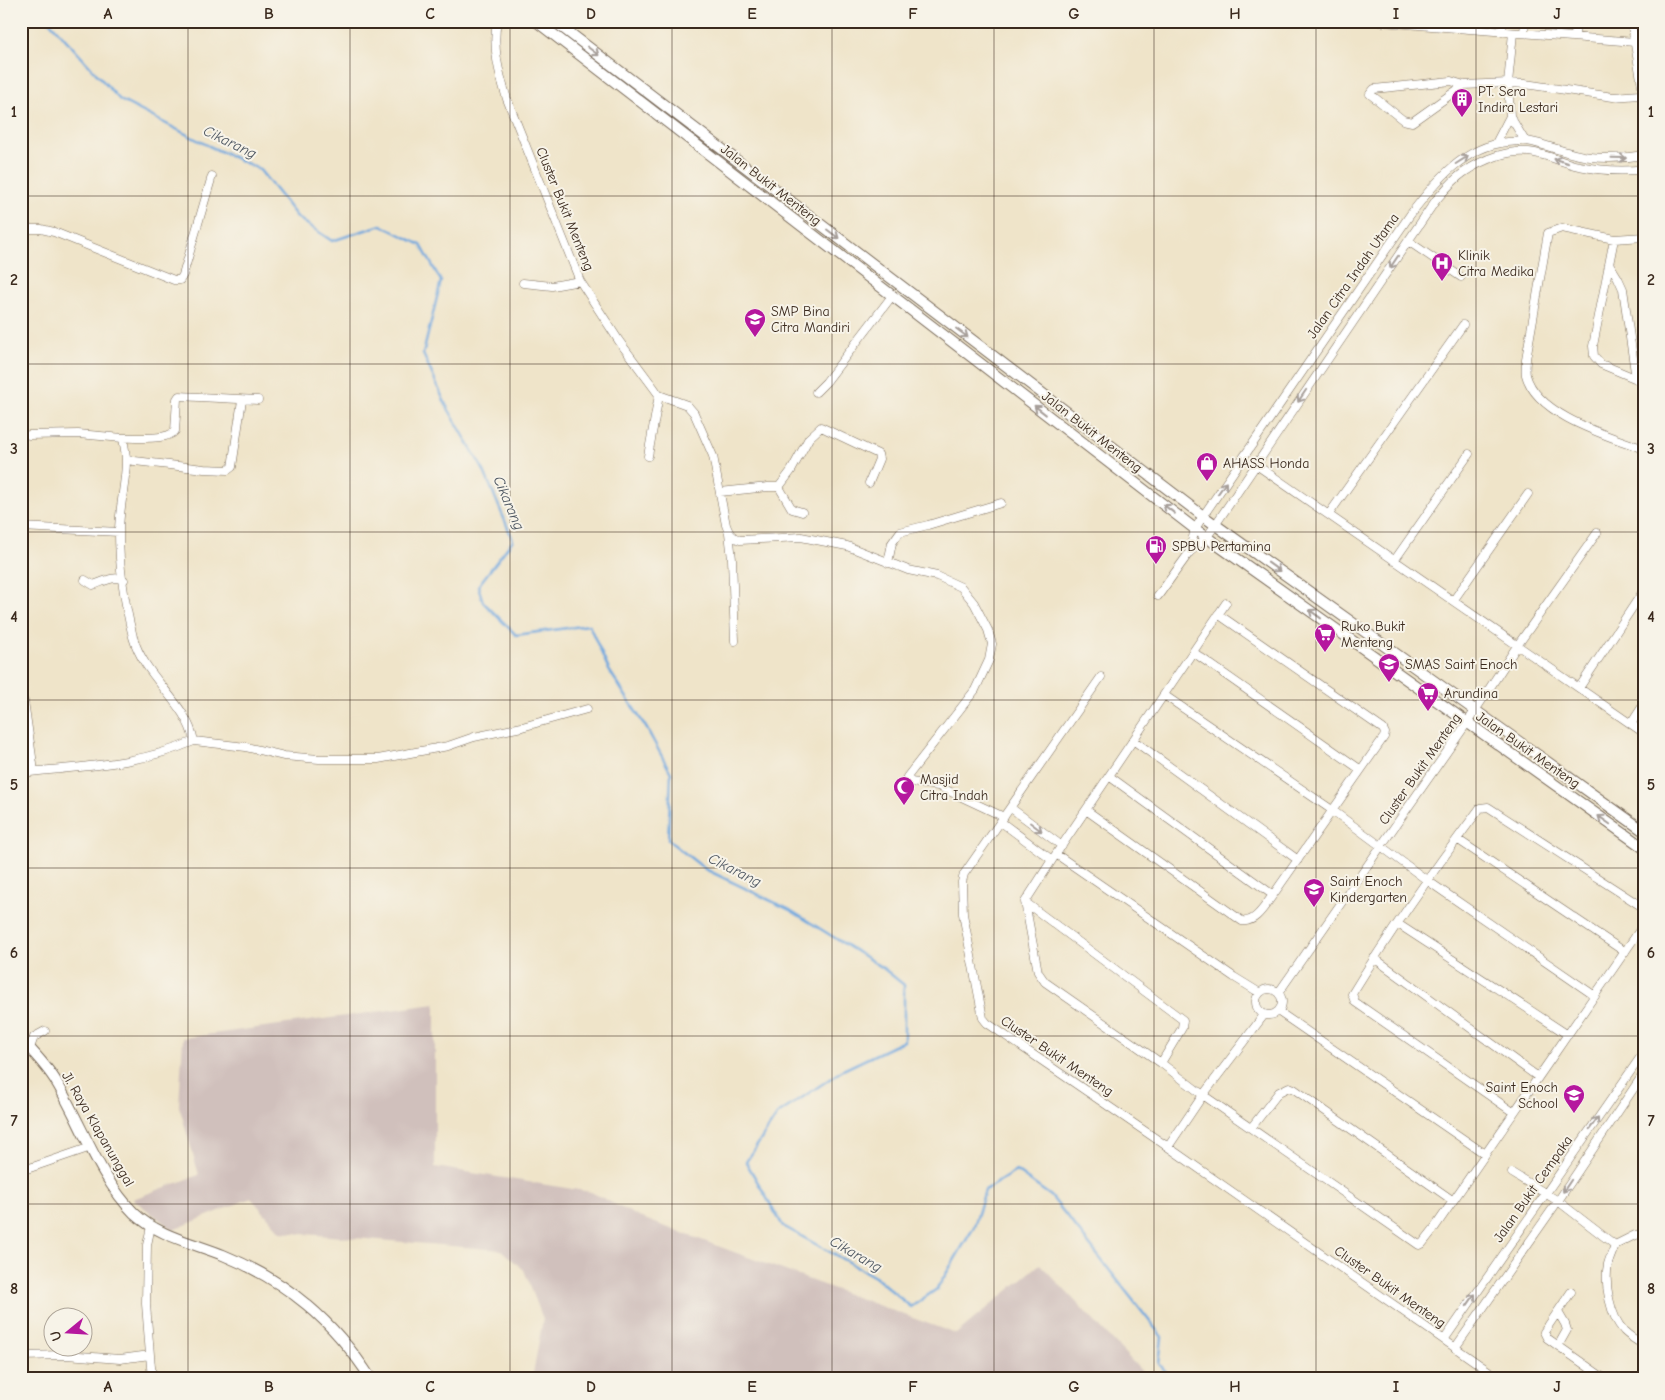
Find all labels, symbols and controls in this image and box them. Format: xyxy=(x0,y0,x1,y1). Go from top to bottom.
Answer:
text: A xyxy=(104,5,113,23)
text: B xyxy=(264,5,274,23)
text: C xyxy=(425,5,435,23)
text: D xyxy=(586,5,596,23)
text: E xyxy=(747,5,757,23)
text: F xyxy=(908,5,918,23)
text: G xyxy=(1068,5,1080,23)
text: H xyxy=(1229,5,1241,23)
text: I xyxy=(1393,5,1399,23)
text: J xyxy=(1553,5,1561,23)
one-way arrow xyxy=(586,45,599,56)
place label: PT. Sera Indira Lestari xyxy=(1478,83,1558,116)
building icon: PT. Sera Indira Lestari xyxy=(1450,87,1474,118)
text: 1 xyxy=(11,103,17,121)
text: 1 xyxy=(1648,103,1654,121)
water label: Cikarang xyxy=(200,121,260,163)
street label: Jalan Bukit Menteng xyxy=(717,140,825,230)
street label: Cluster Bukit Menteng xyxy=(532,145,598,273)
one-way arrow xyxy=(1611,153,1627,162)
one-way arrow xyxy=(1455,155,1469,165)
one-way arrow xyxy=(1553,155,1569,165)
street label: Jalan Citra Indah Utama xyxy=(1303,210,1403,342)
one-way arrow xyxy=(826,229,839,240)
place label: Klinik Citra Medika xyxy=(1458,247,1534,280)
hospital icon: Klinik Citra Medika xyxy=(1430,251,1454,282)
one-way arrow xyxy=(1389,254,1399,268)
text: 2 xyxy=(10,271,18,289)
text: 2 xyxy=(1647,271,1655,289)
place label: SMP Bina Citra Mandiri xyxy=(771,303,850,336)
school or university icon: SMP Bina Citra Mandiri xyxy=(743,307,767,338)
one-way arrow xyxy=(955,328,969,338)
street label: Jalan Bukit Menteng xyxy=(1038,387,1146,477)
one-way arrow xyxy=(1297,388,1307,402)
one-way arrow xyxy=(1034,404,1047,415)
text: 3 xyxy=(10,440,18,458)
text: 3 xyxy=(1647,440,1655,458)
shop icon: AHASS Honda xyxy=(1195,451,1219,482)
place label: AHASS Honda xyxy=(1223,455,1309,472)
water label: Cikarang xyxy=(490,473,528,533)
one-way arrow xyxy=(1217,482,1227,496)
one-way arrow xyxy=(1163,503,1176,514)
fuel station icon: SPBU Pertamina xyxy=(1144,534,1168,565)
place label: SPBU Pertamina xyxy=(1172,538,1271,555)
one-way arrow xyxy=(1267,562,1281,572)
text: 4 xyxy=(10,608,18,626)
text: 4 xyxy=(1647,608,1655,626)
one-way arrow xyxy=(1308,609,1322,619)
place label: Ruko Bukit Menteng xyxy=(1341,618,1406,651)
supermarket icon: Ruko Bukit Menteng xyxy=(1313,622,1337,653)
school or university icon: SMAS Saint Enoch xyxy=(1377,652,1401,683)
place label: SMAS Saint Enoch xyxy=(1405,656,1517,673)
supermarket icon: Arundina xyxy=(1416,681,1440,712)
place label: Arundina xyxy=(1444,685,1498,702)
street label: Jalan Bukit Menteng xyxy=(1473,708,1583,792)
street label: Cluster Bukit Menteng xyxy=(1375,710,1465,828)
place label: Masjid Citra Indah xyxy=(920,771,988,804)
mosque icon: Masjid Citra Indah xyxy=(892,775,916,806)
text: 5 xyxy=(10,776,18,794)
text: 5 xyxy=(1647,776,1655,794)
one-way arrow xyxy=(1597,815,1611,825)
one-way arrow xyxy=(1029,822,1043,832)
water label: Cikarang xyxy=(706,849,765,891)
place label: Saint Enoch Kindergarten xyxy=(1330,873,1407,906)
school or university icon: Saint Enoch Kindergarten xyxy=(1302,877,1326,908)
text: 6 xyxy=(10,944,18,962)
text: 6 xyxy=(1647,944,1655,962)
street label: Cluster Bukit Menteng xyxy=(997,1012,1117,1100)
street label: Jl. Raya Klapanunggal xyxy=(58,1068,138,1190)
place label: Saint Enoch School xyxy=(1486,1079,1558,1112)
school or university icon: Saint Enoch School xyxy=(1562,1083,1586,1114)
text: 7 xyxy=(10,1112,18,1130)
text: 7 xyxy=(1647,1112,1655,1130)
one-way arrow xyxy=(1589,1116,1599,1130)
street label: Jalan Bukit Cempaka xyxy=(1490,1132,1576,1246)
one-way arrow xyxy=(1562,1179,1572,1193)
water label: Cikarang xyxy=(827,1232,885,1276)
street label: Cluster Bukit Menteng xyxy=(1331,1242,1449,1332)
text: 8 xyxy=(10,1280,18,1298)
text: 8 xyxy=(1647,1280,1655,1298)
one-way arrow xyxy=(1466,1293,1476,1307)
north arrow xyxy=(42,1308,92,1358)
text: U xyxy=(47,1329,66,1343)
text: A xyxy=(104,1378,113,1396)
text: B xyxy=(264,1378,274,1396)
text: C xyxy=(425,1378,435,1396)
text: D xyxy=(586,1378,596,1396)
text: E xyxy=(747,1378,757,1396)
text: F xyxy=(908,1378,918,1396)
text: G xyxy=(1068,1378,1080,1396)
text: H xyxy=(1229,1378,1241,1396)
text: I xyxy=(1393,1378,1399,1396)
text: J xyxy=(1553,1378,1561,1396)

